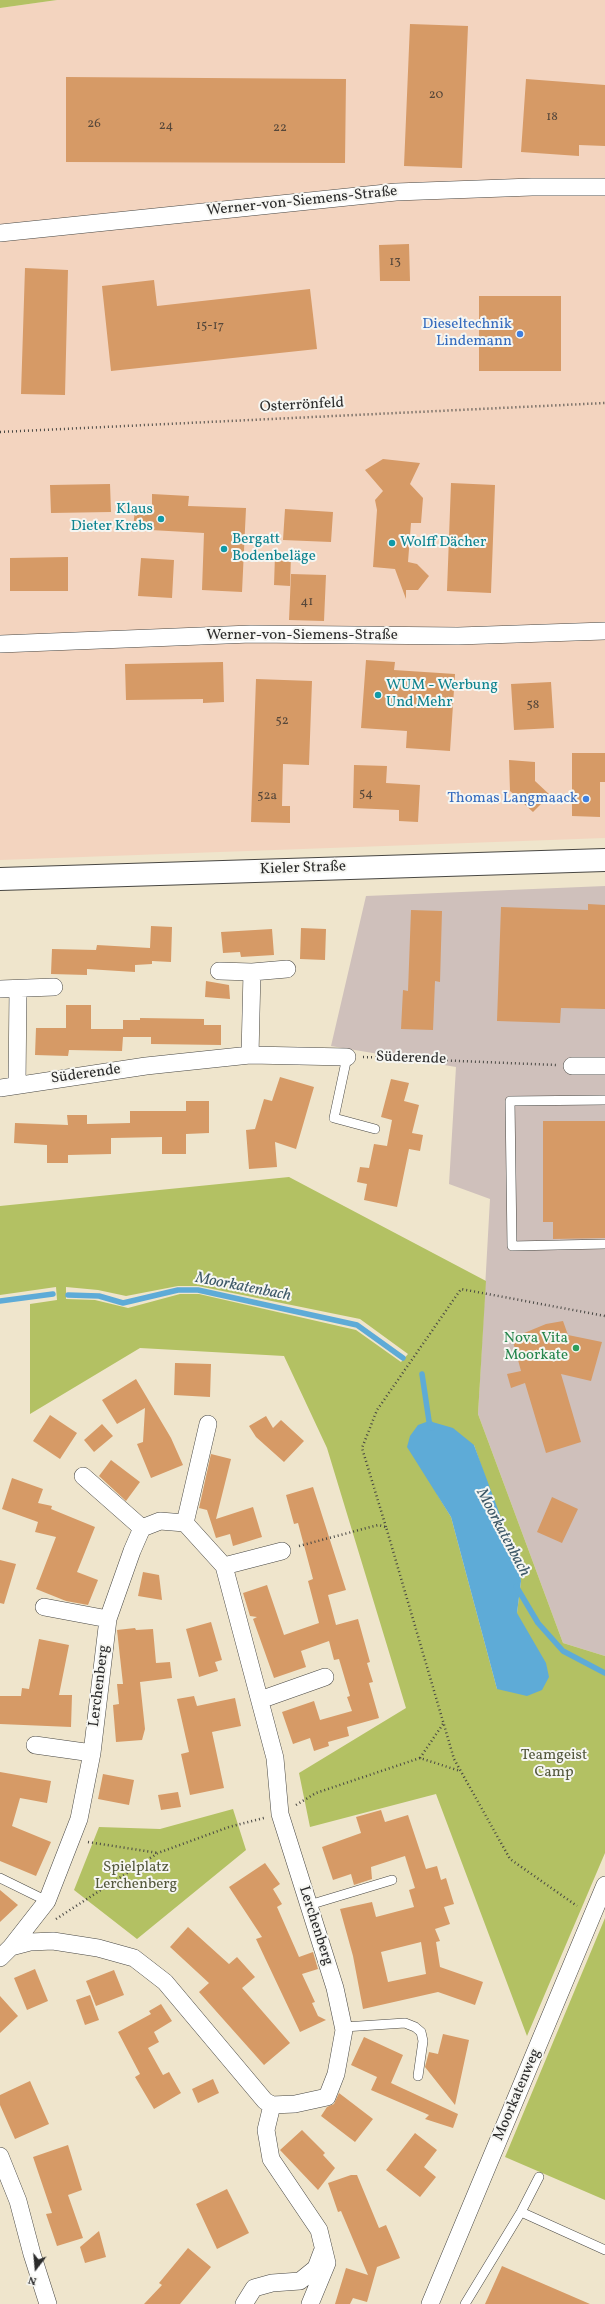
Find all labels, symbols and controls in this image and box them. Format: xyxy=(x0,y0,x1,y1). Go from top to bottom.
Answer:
house number: 20 xyxy=(429,88,443,104)
house number: 18 xyxy=(546,110,558,126)
house number: 26 xyxy=(87,117,101,133)
house number: 24 xyxy=(159,119,173,135)
house number: 22 xyxy=(273,121,287,137)
street label: Werner-von-Siemens-Straße xyxy=(206,183,398,221)
house number: 13 xyxy=(389,255,401,271)
place label: Dieseltechnik Lindemann xyxy=(422,316,512,351)
house number: 15-17 xyxy=(196,319,224,335)
marker: Dieseltechnik Lindemann xyxy=(515,329,525,339)
street label: Osterrönfeld xyxy=(259,395,345,417)
place label: Klaus Dieter Krebs xyxy=(71,501,153,536)
marker: Klaus Dieter Krebs xyxy=(156,514,166,524)
place label: Bergatt Bodenbeläge xyxy=(232,531,316,566)
place label: Wolff Dächer xyxy=(400,534,486,552)
marker: Wolff Dächer xyxy=(387,538,397,548)
marker: Bergatt Bodenbeläge xyxy=(219,544,229,554)
house number: 41 xyxy=(301,595,313,611)
street label: Werner-von-Siemens-Straße xyxy=(206,627,398,645)
place label: WUM - Werbung Und Mehr xyxy=(386,677,498,712)
marker: WUM - Werbung Und Mehr xyxy=(373,690,383,700)
house number: 58 xyxy=(527,698,539,714)
house number: 52 xyxy=(275,714,289,730)
house number: 54 xyxy=(359,787,373,803)
house number: 52a xyxy=(257,789,277,805)
place label: Thomas Langmaack xyxy=(447,790,578,808)
marker: Thomas Langmaack xyxy=(581,794,591,804)
street label: Kieler Straße xyxy=(260,859,346,879)
street label: Süderende xyxy=(376,1049,446,1069)
street label: Süderende xyxy=(50,1061,122,1089)
water label: Moorkatenbach xyxy=(194,1269,292,1307)
place label: Nova Vita Moorkate xyxy=(504,1330,568,1365)
marker: Nova Vita Moorkate xyxy=(571,1343,581,1353)
water label: Moorkatenbach xyxy=(471,1486,533,1580)
street label: Lerchenberg xyxy=(86,1644,114,1728)
park label: Teamgeist Camp xyxy=(521,1747,587,1782)
park label: Spielplatz Lerchenberg xyxy=(95,1859,177,1894)
street label: Lerchenberg xyxy=(294,1884,336,1968)
street label: Moorkatenweg xyxy=(491,2046,545,2144)
north arrow xyxy=(16,2248,56,2288)
text: N xyxy=(27,2272,38,2288)

